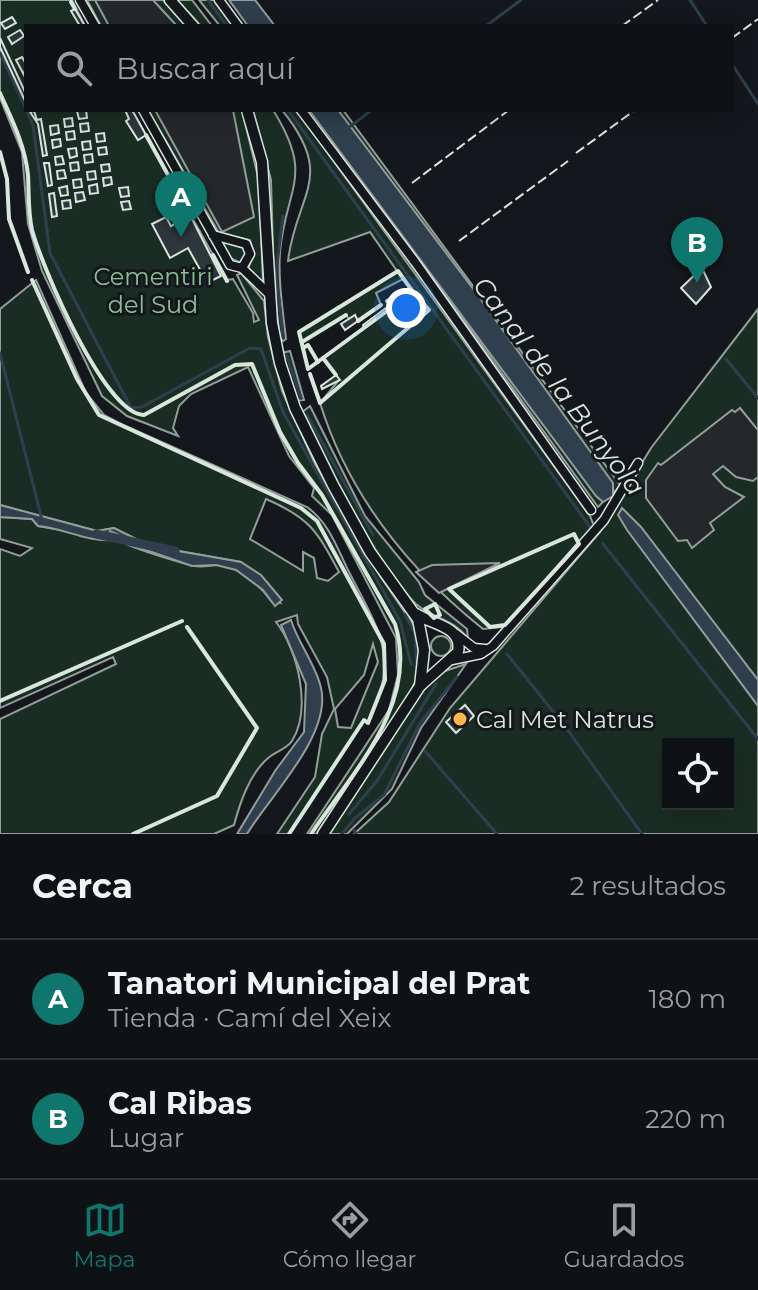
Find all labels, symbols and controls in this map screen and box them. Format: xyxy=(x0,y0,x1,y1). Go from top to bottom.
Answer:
search box xyxy=(24,24,734,112)
icon: search xyxy=(52,46,96,90)
text: Buscar aquí xyxy=(116,50,294,87)
pin: A xyxy=(155,171,207,237)
pin: B xyxy=(671,217,723,283)
park label: Cementiri del Sud xyxy=(93,262,213,319)
water label: Canal de la Bunyola xyxy=(466,271,652,501)
your location xyxy=(386,288,426,328)
place label: Cal Met Natrus xyxy=(476,705,654,734)
marker: Cal Met Natrus xyxy=(451,710,469,728)
map controls xyxy=(662,738,734,810)
button: locate xyxy=(662,738,734,810)
text: Cerca xyxy=(32,865,133,907)
text: 2 resultados xyxy=(570,870,726,902)
text: Tanatori Municipal del Prat xyxy=(108,965,530,1002)
text: A xyxy=(48,983,68,1015)
text: 180 m xyxy=(648,983,726,1015)
text: Tienda · Camí del Xeix xyxy=(108,1002,391,1034)
text: Cal Ribas xyxy=(108,1085,252,1122)
text: B xyxy=(48,1103,68,1135)
text: 220 m xyxy=(645,1103,726,1135)
text: Lugar xyxy=(108,1122,184,1154)
tab: Mapa xyxy=(74,1198,135,1273)
tab: Cómo llegar xyxy=(283,1198,416,1273)
tab: Guardados xyxy=(564,1198,684,1273)

